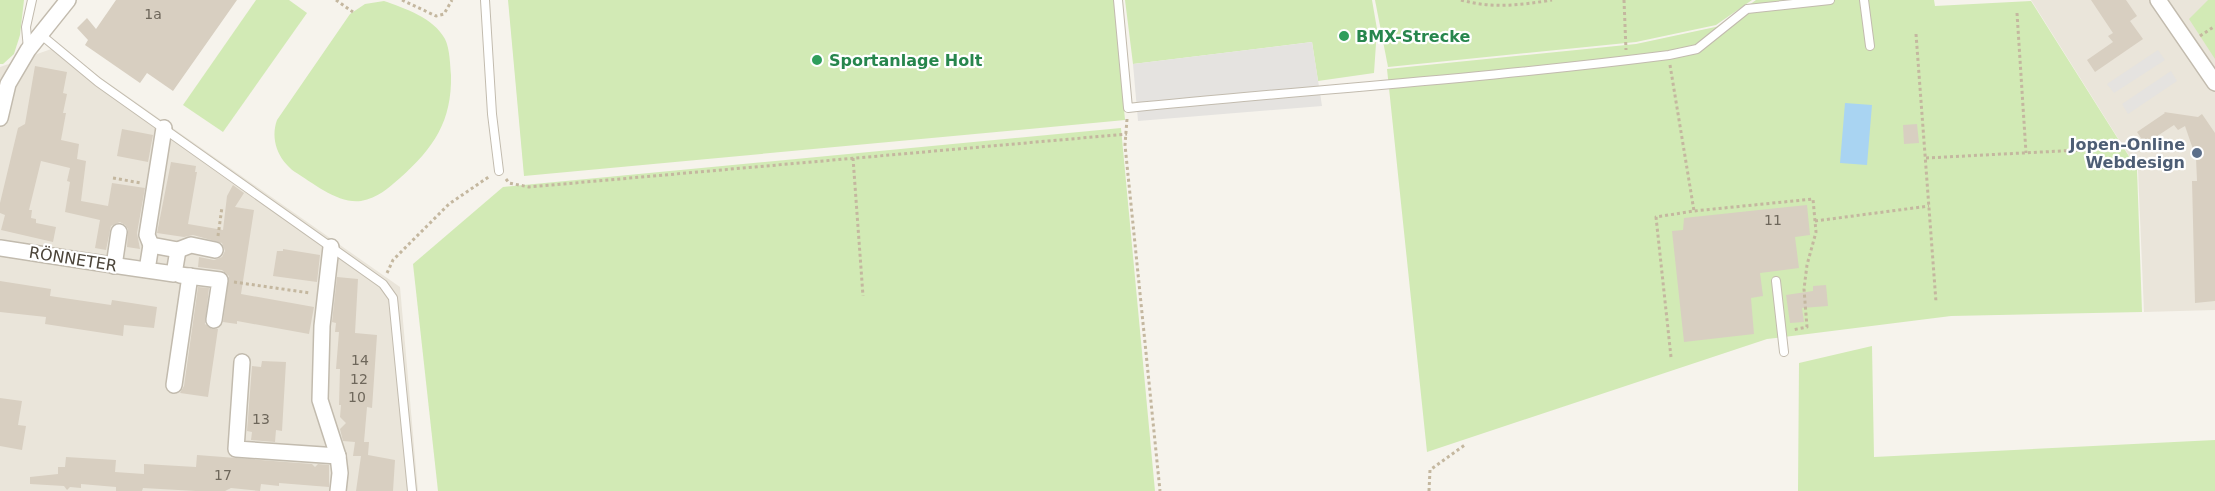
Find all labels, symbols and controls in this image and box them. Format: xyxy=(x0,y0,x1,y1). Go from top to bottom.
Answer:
house number: 1a xyxy=(144,6,162,22)
place label: BMX-Strecke xyxy=(1356,27,1470,46)
marker: BMX-Strecke xyxy=(1337,29,1351,43)
place label: Sportanlage Holt xyxy=(829,51,983,70)
marker: Sportanlage Holt xyxy=(810,53,824,67)
place label: Jopen-Online Webdesign xyxy=(2069,135,2185,172)
marker: Jopen-Online Webdesign xyxy=(2190,146,2204,160)
house number: 11 xyxy=(1764,212,1782,228)
street label: RÖNNETER xyxy=(28,243,118,275)
house number: 14 xyxy=(351,352,369,368)
house number: 12 xyxy=(350,371,368,387)
house number: 10 xyxy=(348,389,366,405)
house number: 13 xyxy=(252,411,270,427)
house number: 17 xyxy=(214,467,232,483)

